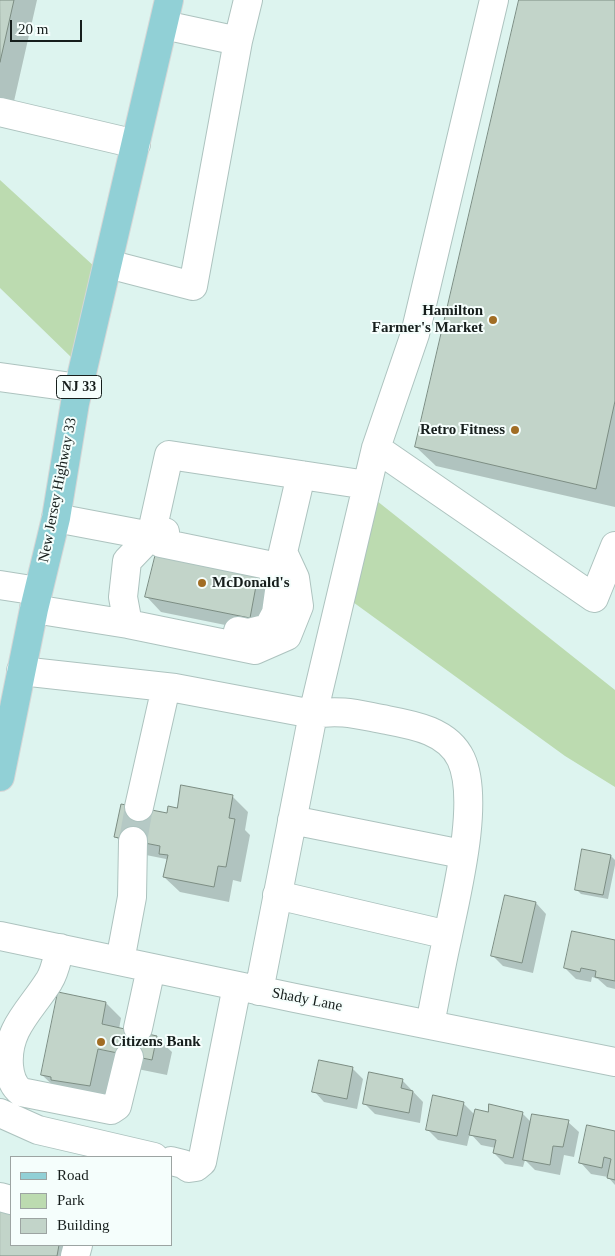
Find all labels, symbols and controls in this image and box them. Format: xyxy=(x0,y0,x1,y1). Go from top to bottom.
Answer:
scale bar xyxy=(12,10,85,42)
text: 20 m xyxy=(18,21,48,37)
place label: Hamilton Farmer's Market xyxy=(372,302,483,337)
marker: Hamilton Farmer's Market xyxy=(487,314,499,326)
road number: NJ 33 xyxy=(56,376,102,398)
street label: New Jersey Highway 33 xyxy=(35,416,81,564)
place label: Retro Fitness xyxy=(420,421,505,439)
marker: Retro Fitness xyxy=(509,424,521,436)
place label: McDonald's xyxy=(212,574,290,592)
marker: McDonald's xyxy=(196,577,208,589)
street label: Shady Lane xyxy=(270,984,344,1016)
place label: Citizens Bank xyxy=(111,1033,201,1051)
marker: Citizens Bank xyxy=(95,1036,107,1048)
legend xyxy=(10,1156,172,1246)
text: Road xyxy=(57,1167,89,1183)
text: Park xyxy=(57,1192,85,1208)
text: Building xyxy=(57,1217,110,1233)

